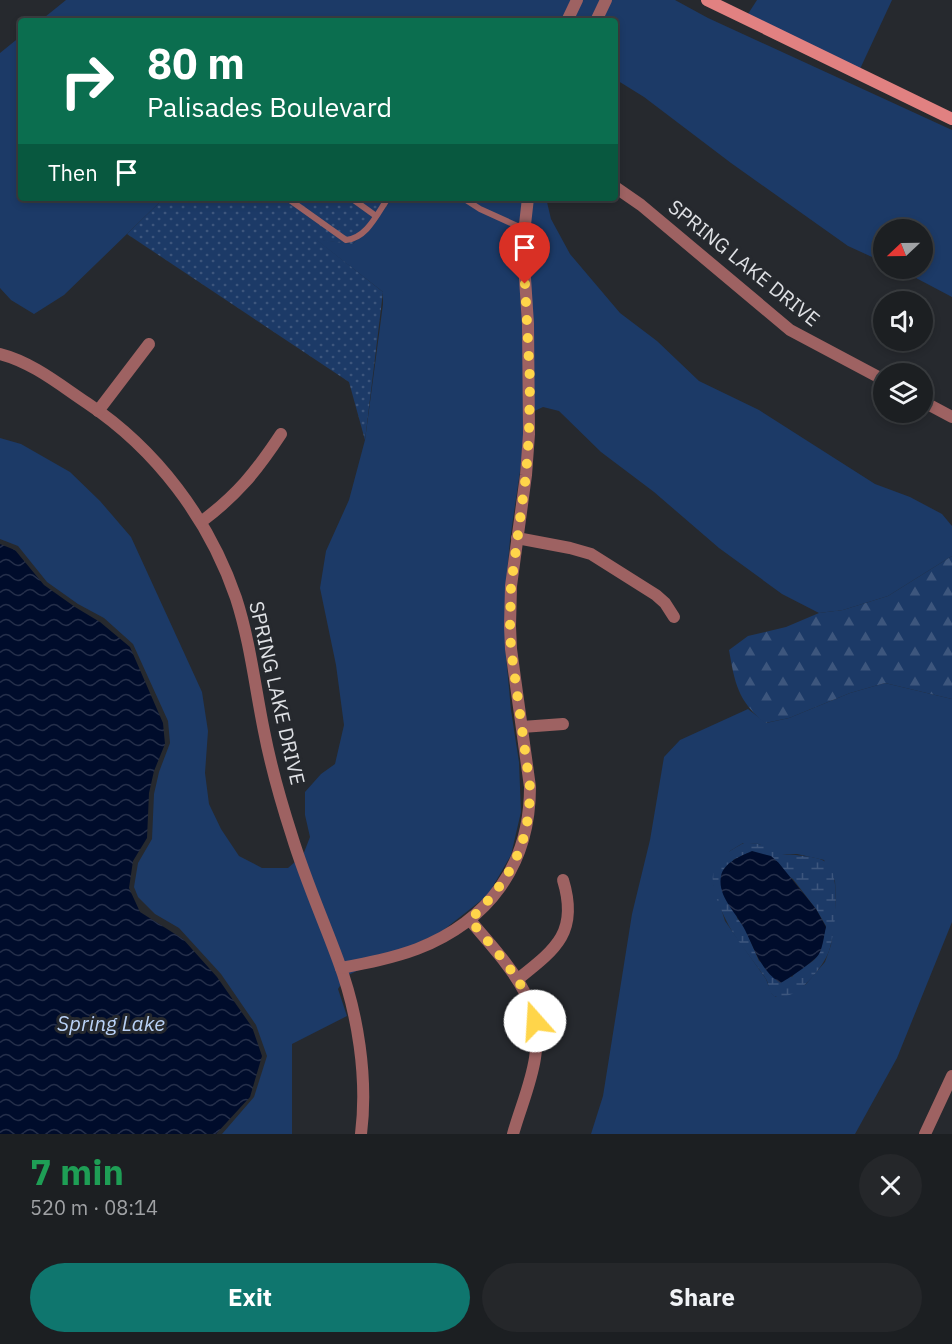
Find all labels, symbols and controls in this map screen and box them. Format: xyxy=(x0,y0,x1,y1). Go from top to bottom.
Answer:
text: 80 m xyxy=(147,36,245,91)
icon: right xyxy=(48,42,126,120)
text: Palisades Boulevard xyxy=(147,89,392,124)
icon: arrive xyxy=(110,156,143,189)
text: Then xyxy=(48,158,98,187)
street label: SPRING LAKE DRIVE xyxy=(663,193,826,332)
north arrow xyxy=(873,219,933,279)
map controls xyxy=(873,219,933,423)
pin xyxy=(499,222,550,284)
icon: arrive xyxy=(508,231,541,264)
button: sound xyxy=(873,291,933,351)
button: layers xyxy=(873,363,933,423)
street label: SPRING LAKE DRIVE xyxy=(243,598,312,787)
position arrow xyxy=(503,989,567,1053)
water label: Spring Lake xyxy=(57,1009,165,1037)
text: 7 min xyxy=(30,1148,124,1195)
button: close xyxy=(859,1154,922,1217)
text: 520 m · 08:14 xyxy=(30,1194,158,1221)
button: Exit xyxy=(30,1263,470,1332)
button: Share xyxy=(482,1263,922,1332)

